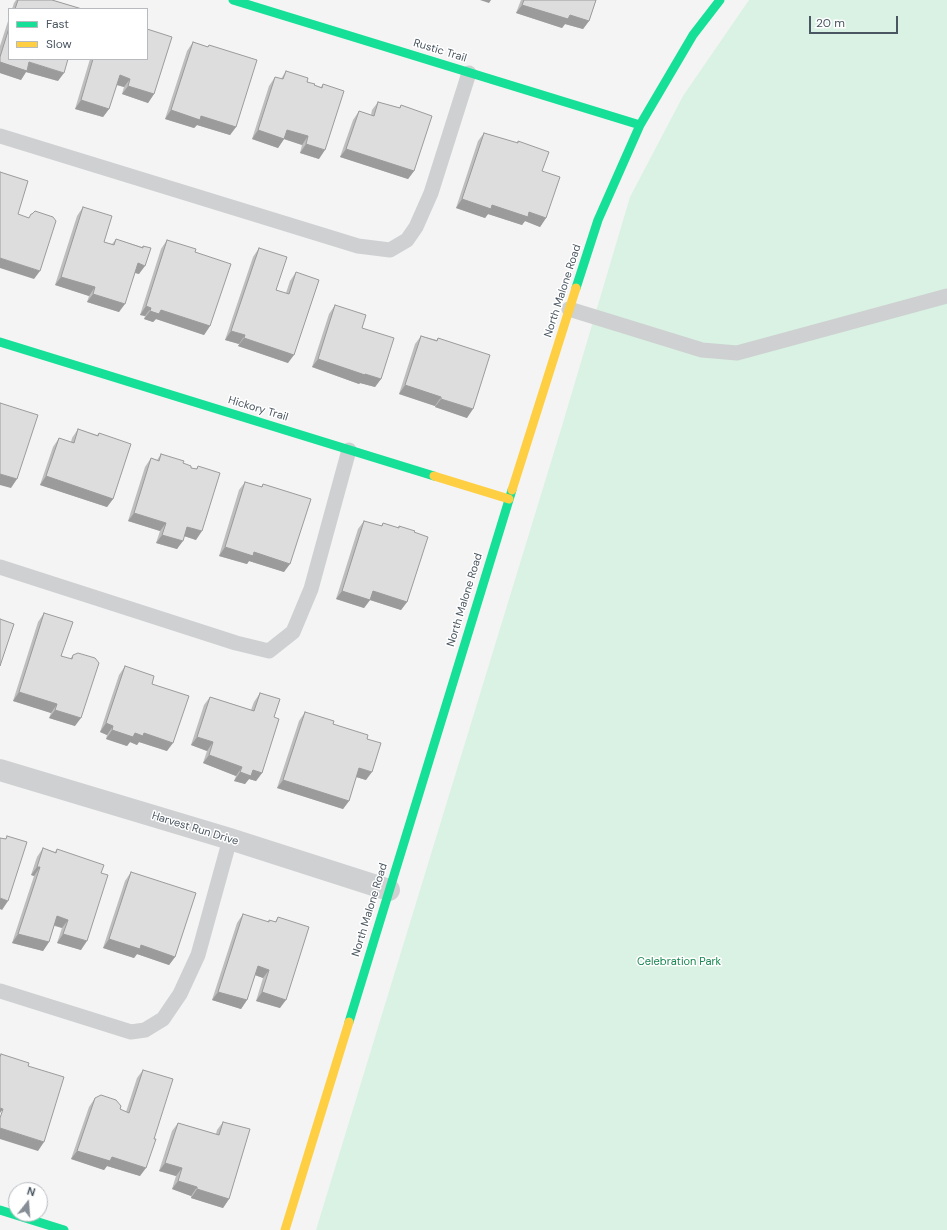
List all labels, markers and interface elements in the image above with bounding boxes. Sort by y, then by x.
legend [8,8,148,60]
scale bar [811,8,900,34]
text: 20 m [816,15,845,31]
text: Fast [46,16,69,32]
text: Slow [46,36,72,52]
street label: Rustic Trail [412,37,468,65]
street label: North Malone Road [542,243,584,339]
street label: Hickory Trail [226,394,290,424]
street label: North Malone Road [444,552,486,648]
street label: Harvest Run Drive [150,810,240,848]
street label: North Malone Road [349,862,391,958]
park label: Celebration Park [637,955,721,969]
north arrow [8,1182,48,1222]
text: N [25,1184,37,1199]

